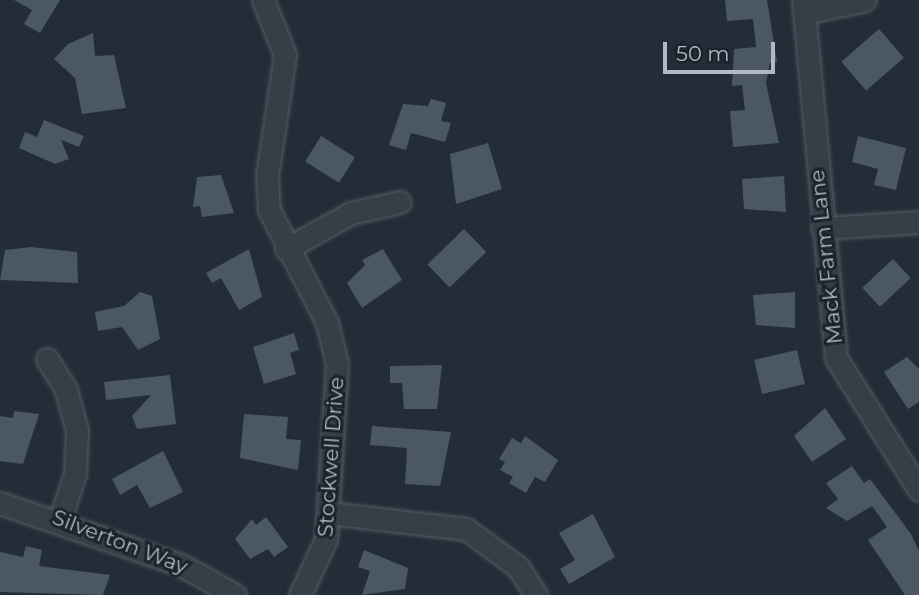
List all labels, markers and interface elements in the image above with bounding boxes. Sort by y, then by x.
scale bar [667,28,779,72]
text: 50 m [676,41,730,66]
street label: Mack Farm Lane [804,169,848,345]
street label: Stockwell Drive [313,376,349,538]
street label: Silverton Way [49,505,191,579]

